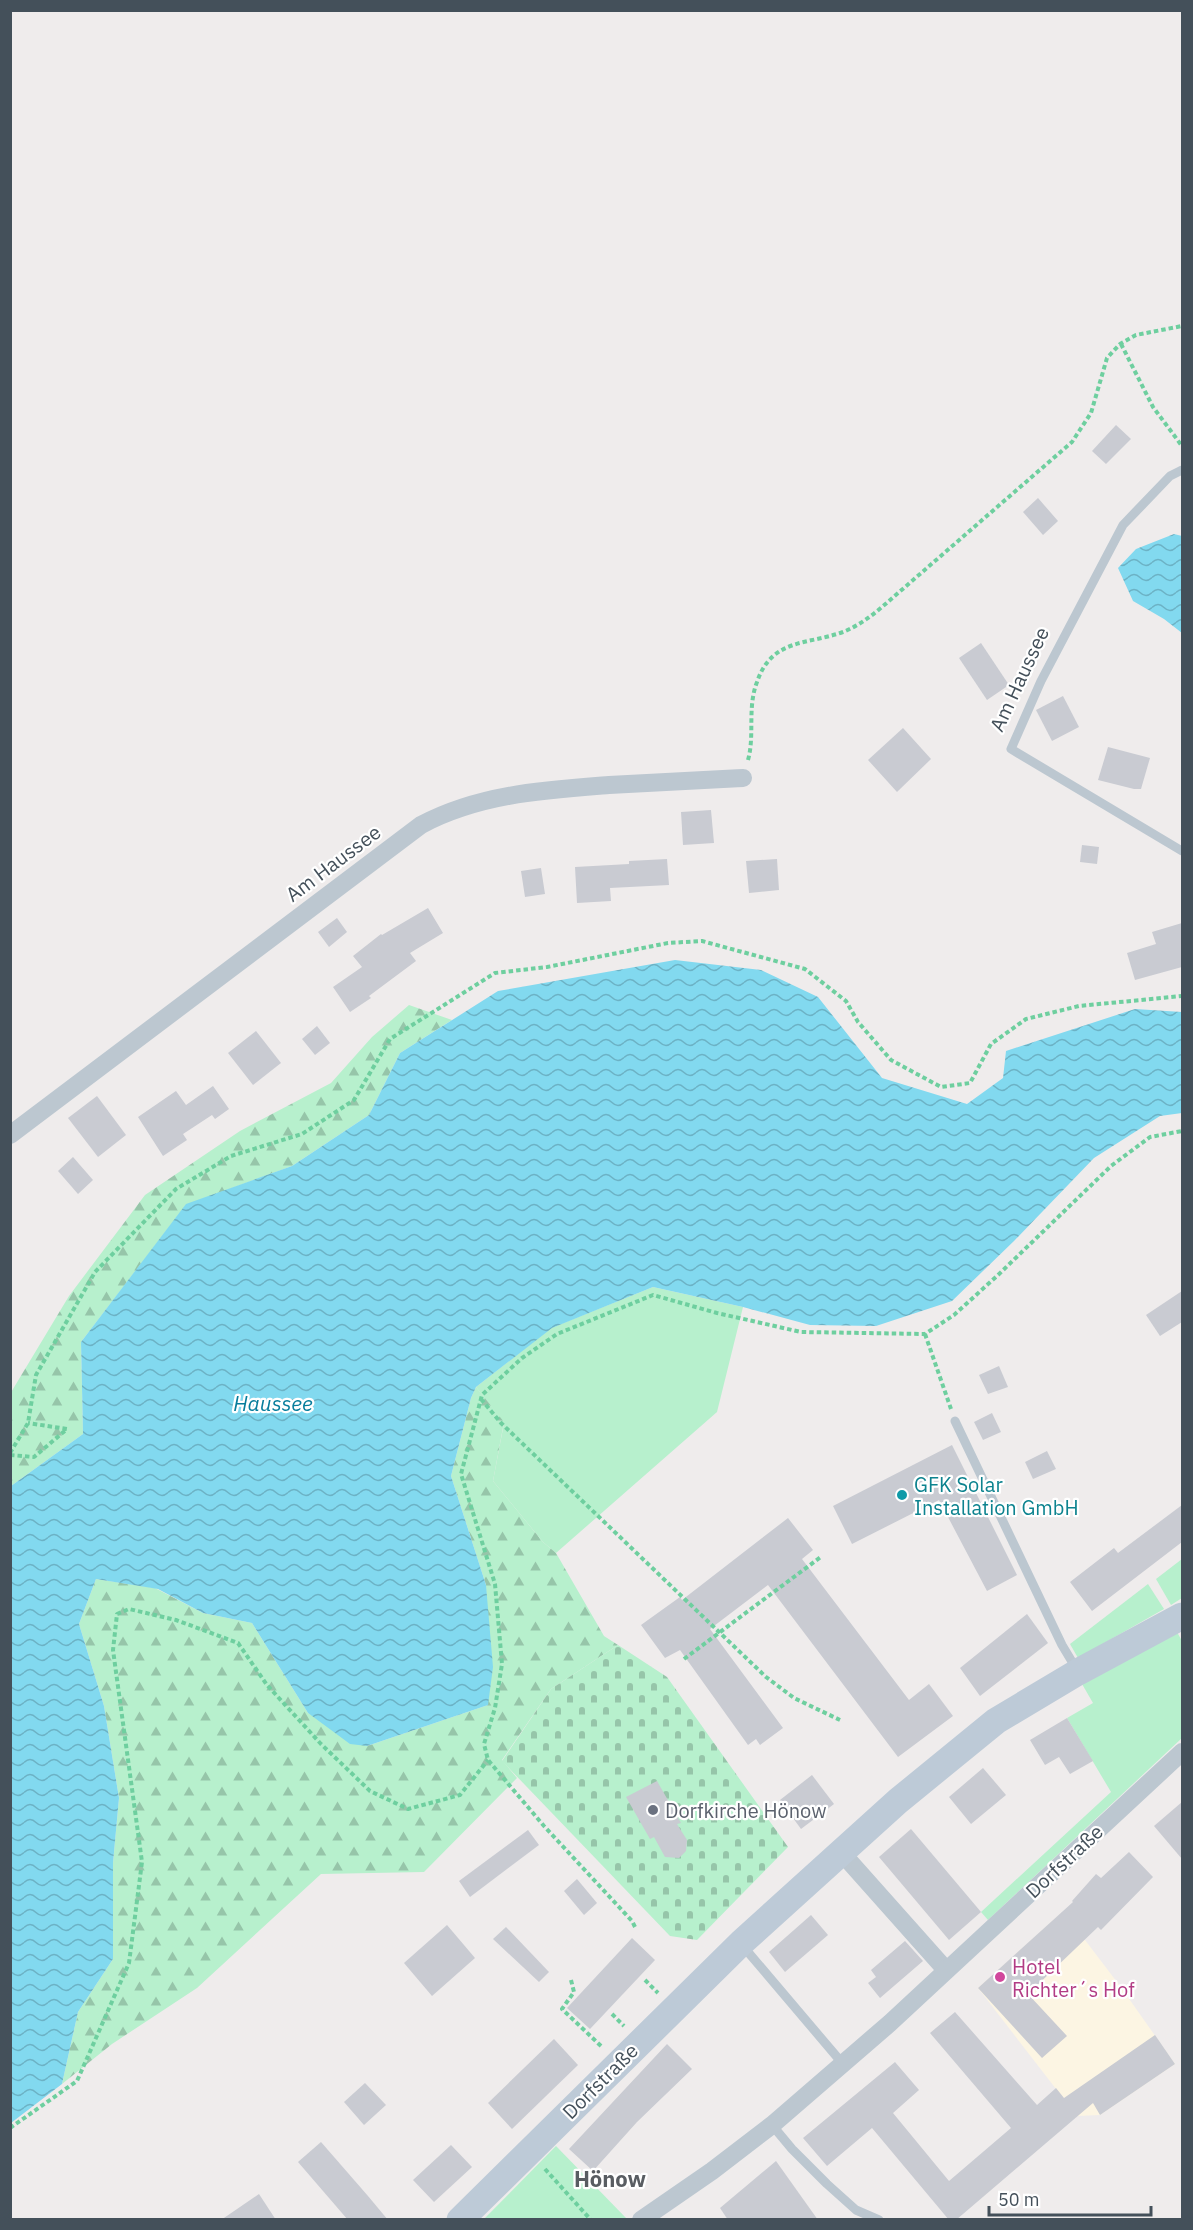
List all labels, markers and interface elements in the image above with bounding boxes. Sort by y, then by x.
street label: Am Haussee [983,622,1055,736]
street label: Am Haussee [280,818,386,908]
water label: Haussee [233,1389,313,1417]
place label: GFK Solar Installation GmbH [914,1471,1079,1521]
marker: GFK Solar Installation GmbH [895,1488,909,1502]
place label: Dorfkirche Hönow [665,1797,827,1824]
marker: Dorfkirche Hönow [646,1803,660,1817]
street label: Dorfstraße [1019,1818,1109,1904]
place label: Hotel Richter´s Hof [1012,1953,1135,2003]
marker: Hotel Richter´s Hof [993,1970,1007,1984]
street label: Dorfstraße [556,2037,644,2125]
district label: Hönow [574,2164,647,2193]
scale bar [989,2179,1151,2217]
text: 50 m [998,2188,1040,2211]

